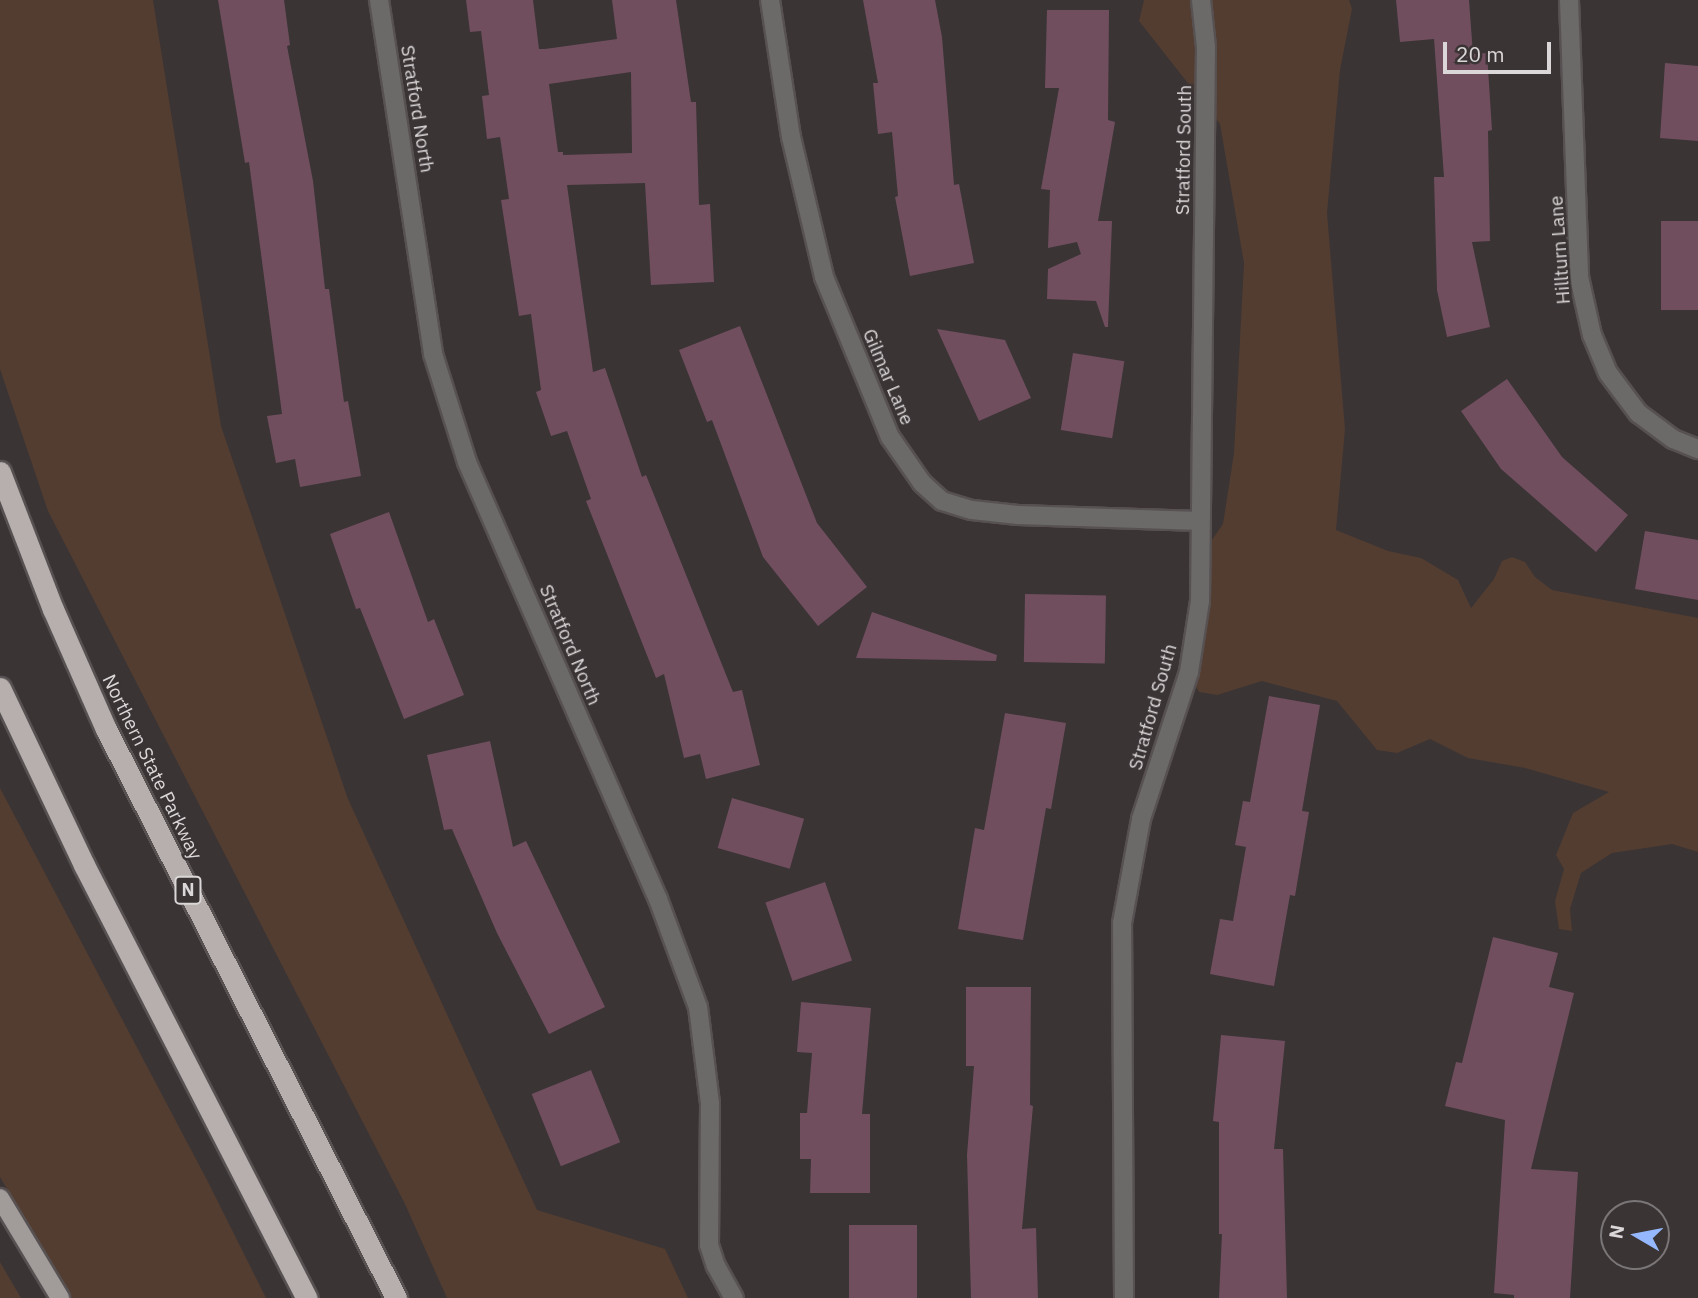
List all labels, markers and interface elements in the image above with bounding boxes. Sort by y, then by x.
scale bar [1446,28,1554,72]
text: 20 m [1456,40,1505,68]
street label: Stratford North [396,44,438,174]
street label: Stratford South [1171,85,1197,215]
street label: Hillturn Lane [1545,195,1575,305]
street label: Gilmar Lane [858,326,918,428]
street label: Stratford North [534,581,606,709]
street label: Stratford South [1124,641,1182,773]
street label: Northern State Parkway [97,671,207,863]
road number: N [174,876,202,904]
north arrow [1600,1200,1670,1270]
text: N [1603,1223,1629,1241]

